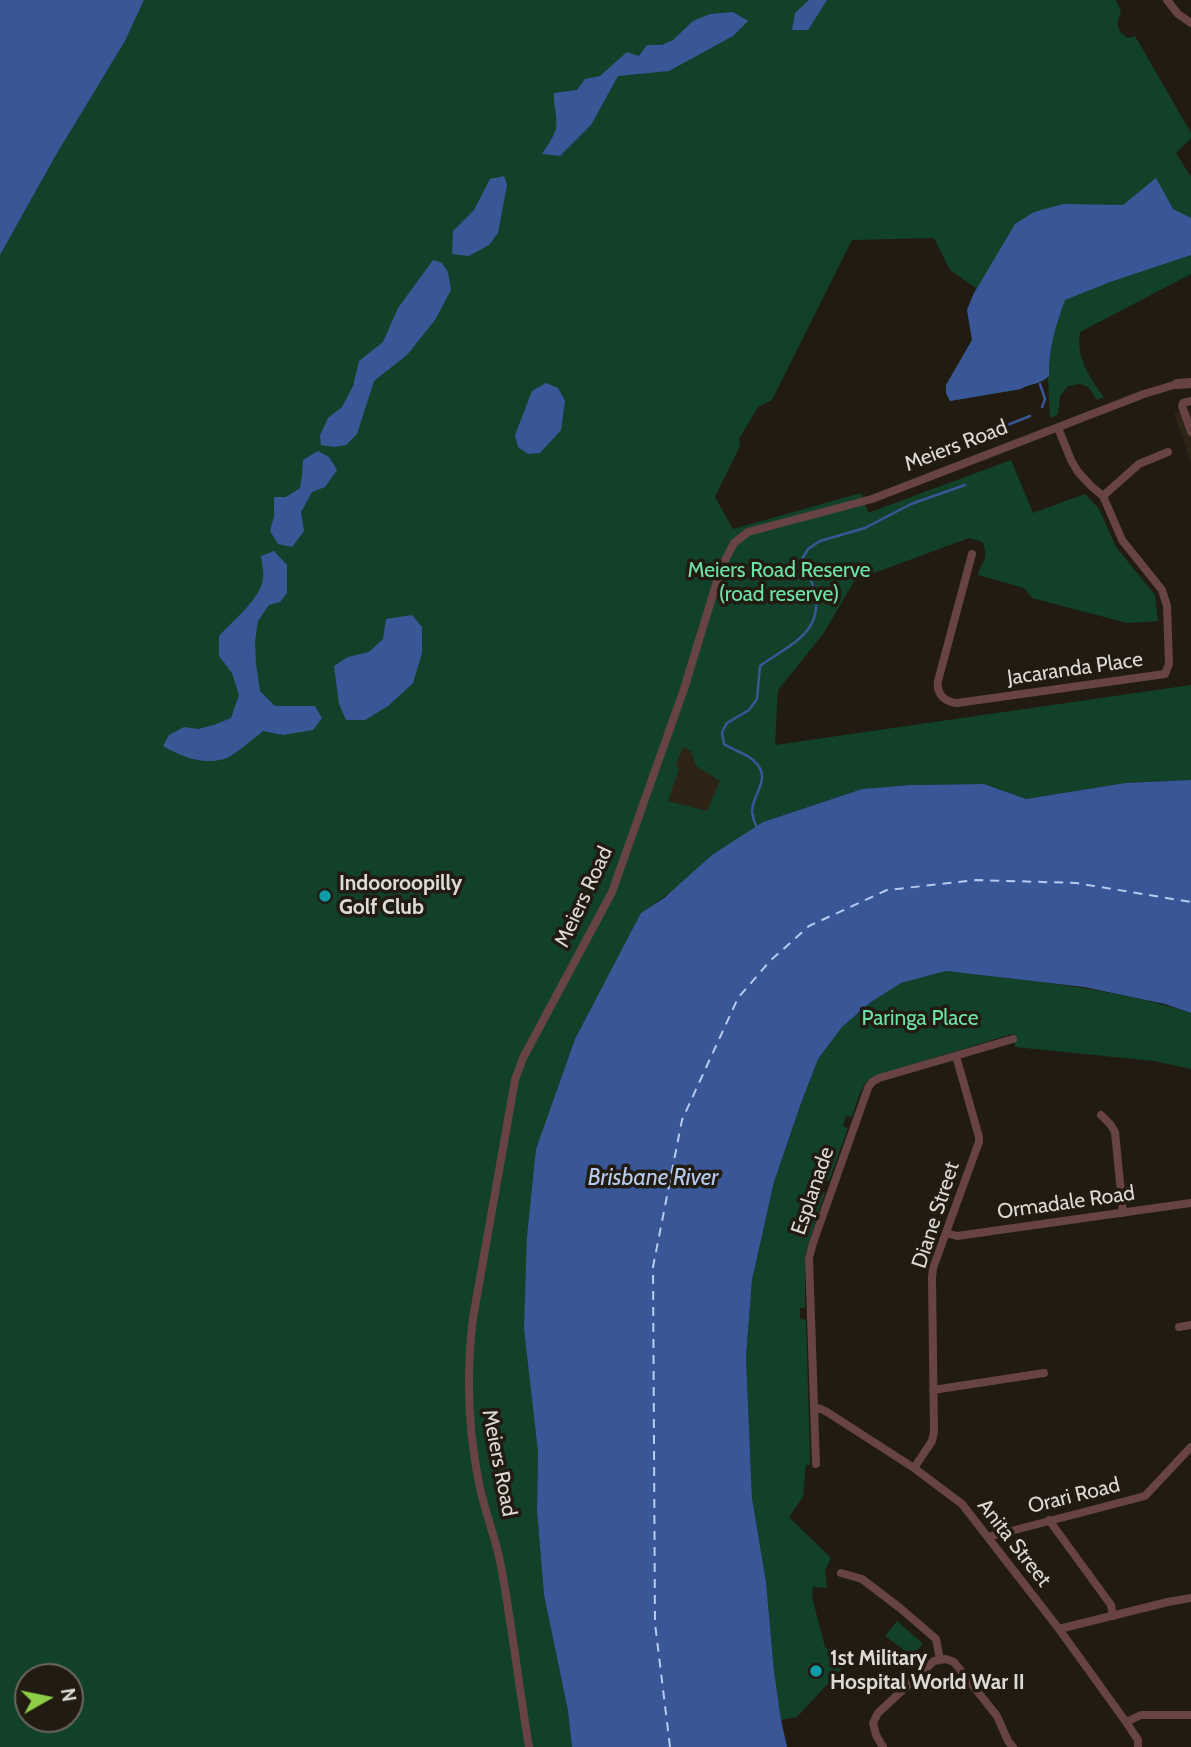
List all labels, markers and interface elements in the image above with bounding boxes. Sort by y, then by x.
street label: Meiers Road [901,415,1011,477]
park label: Meiers Road Reserve (road reserve) [687,558,871,608]
street label: Jacaranda Place [1006,647,1144,691]
street label: Meiers Road [550,843,618,951]
place label: Indooroopilly Golf Club [339,871,462,921]
marker: Indooroopilly Golf Club [317,888,333,904]
park label: Paringa Place [862,1006,978,1032]
street label: Esplanade [786,1144,840,1238]
street label: Diane Street [907,1158,965,1272]
water label: Brisbane River [588,1164,718,1192]
street label: Ormadale Road [996,1181,1136,1225]
street label: Meiers Road [476,1407,522,1519]
street label: Orari Road [1025,1472,1123,1520]
street label: Anita Street [972,1494,1056,1592]
place label: 1st Military Hospital World War II [830,1646,1025,1696]
north arrow [14,1663,84,1733]
marker: 1st Military Hospital World War II [808,1663,824,1679]
text: N [56,1687,81,1703]

